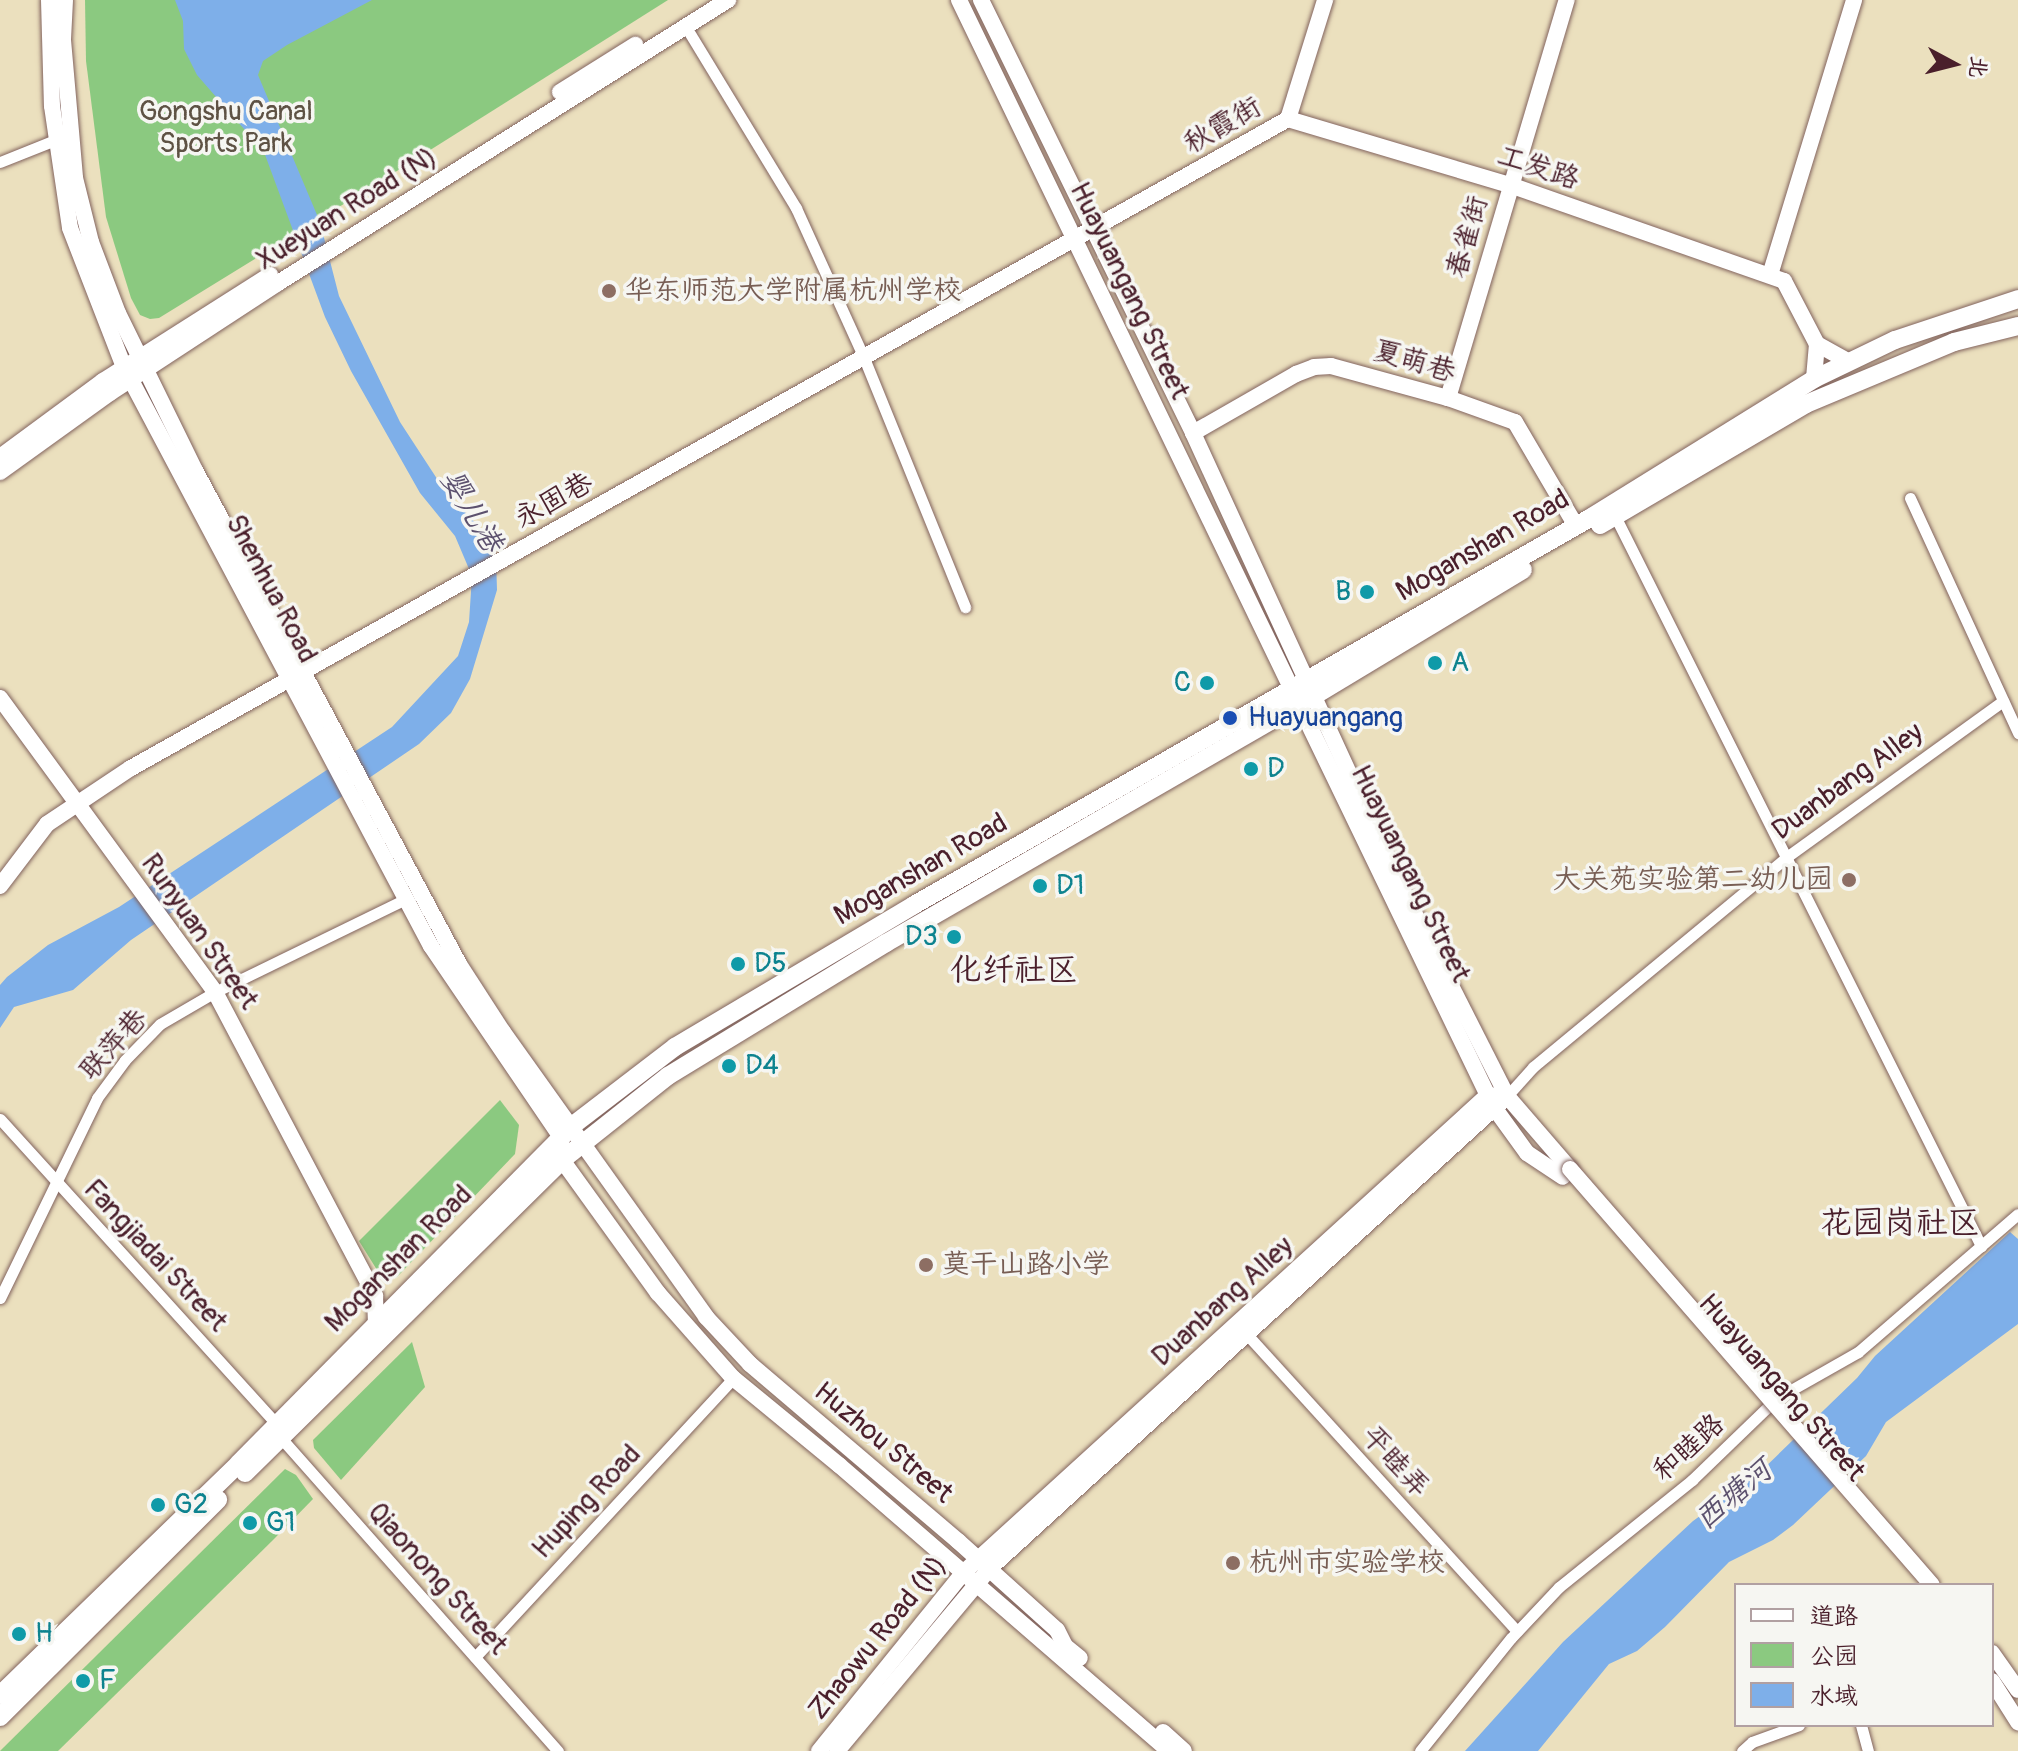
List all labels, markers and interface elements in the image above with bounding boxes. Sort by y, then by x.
north arrow [1914,24,1994,104]
text: 北 [1963,54,1993,80]
street label: 秋霞街 [1178,90,1268,162]
park label: Gongshu Canal Sports Park [139,95,313,161]
street label: 工发路 [1493,139,1583,197]
street label: Xueyuan Road (N) [251,140,443,278]
street label: Huayuangang Street [1062,177,1196,405]
street label: 春雀街 [1440,192,1496,282]
place label: 华东师范大学附属杭州学校 [625,274,961,308]
marker: 华东师范大学附属杭州学校 [600,282,618,300]
street label: 夏萌巷 [1369,334,1459,390]
water label: 婴儿港 [432,463,510,559]
street label: 永固巷 [509,466,599,536]
street label: Moganshan Road [1390,483,1576,609]
street label: Shenhua Road [218,509,324,669]
place label: B [1335,575,1351,609]
marker: B [1358,583,1376,601]
place label: A [1451,646,1469,680]
marker: A [1426,654,1444,672]
place label: C [1174,666,1191,700]
marker: C [1198,674,1216,692]
place label: Huayuangang [1248,701,1403,735]
marker: Huayuangang [1219,707,1241,729]
street label: Duanbang Alley [1766,716,1930,848]
place label: D [1267,752,1285,786]
marker: D [1242,760,1260,778]
street label: Huayuangang Street [1343,760,1477,988]
street label: Moganshan Road [828,807,1014,933]
street label: Runyuan Street [133,848,265,1016]
place label: 大关苑实验第二幼儿园 [1553,863,1833,897]
place label: D1 [1056,869,1085,903]
marker: 大关苑实验第二幼儿园 [1840,871,1858,889]
marker: D1 [1031,877,1049,895]
place label: D3 [905,920,938,954]
marker: D3 [945,928,963,946]
place label: D5 [754,947,787,981]
district label: 化纤社区 [950,951,1078,989]
marker: D5 [729,955,747,973]
street label: 联萍巷 [73,1003,155,1087]
place label: D4 [745,1049,779,1083]
marker: D4 [720,1057,738,1075]
street label: Fangjiadai Street [76,1173,234,1339]
street label: Moganshan Road [318,1178,480,1340]
district label: 花园岗社区 [1820,1204,1980,1242]
street label: Duanbang Alley [1145,1230,1301,1374]
place label: 莫干山路小学 [942,1248,1110,1282]
marker: 莫干山路小学 [917,1256,935,1274]
street label: Huayuangang Street [1691,1288,1871,1488]
street label: Huzhou Street [807,1375,959,1511]
street label: 和睦路 [1647,1407,1731,1489]
street label: 平睦弄 [1354,1420,1436,1504]
street label: Huping Road [526,1438,648,1566]
water label: 西塘河 [1688,1452,1780,1538]
place label: G2 [174,1488,208,1522]
marker: G2 [149,1496,167,1514]
street label: Qiaonong Street [360,1496,514,1662]
place label: G1 [266,1506,296,1540]
marker: G1 [241,1514,259,1532]
place label: 杭州市实验学校 [1249,1546,1445,1580]
street label: Zhaowu Road (N) [802,1549,954,1727]
marker: 杭州市实验学校 [1224,1554,1242,1572]
legend [1734,1583,1994,1727]
text: 道路 [1810,1602,1858,1631]
place label: H [35,1617,53,1651]
marker: H [10,1625,28,1643]
text: 公园 [1810,1642,1858,1671]
place label: F [99,1664,116,1698]
marker: F [74,1672,92,1690]
text: 水域 [1810,1682,1858,1711]

